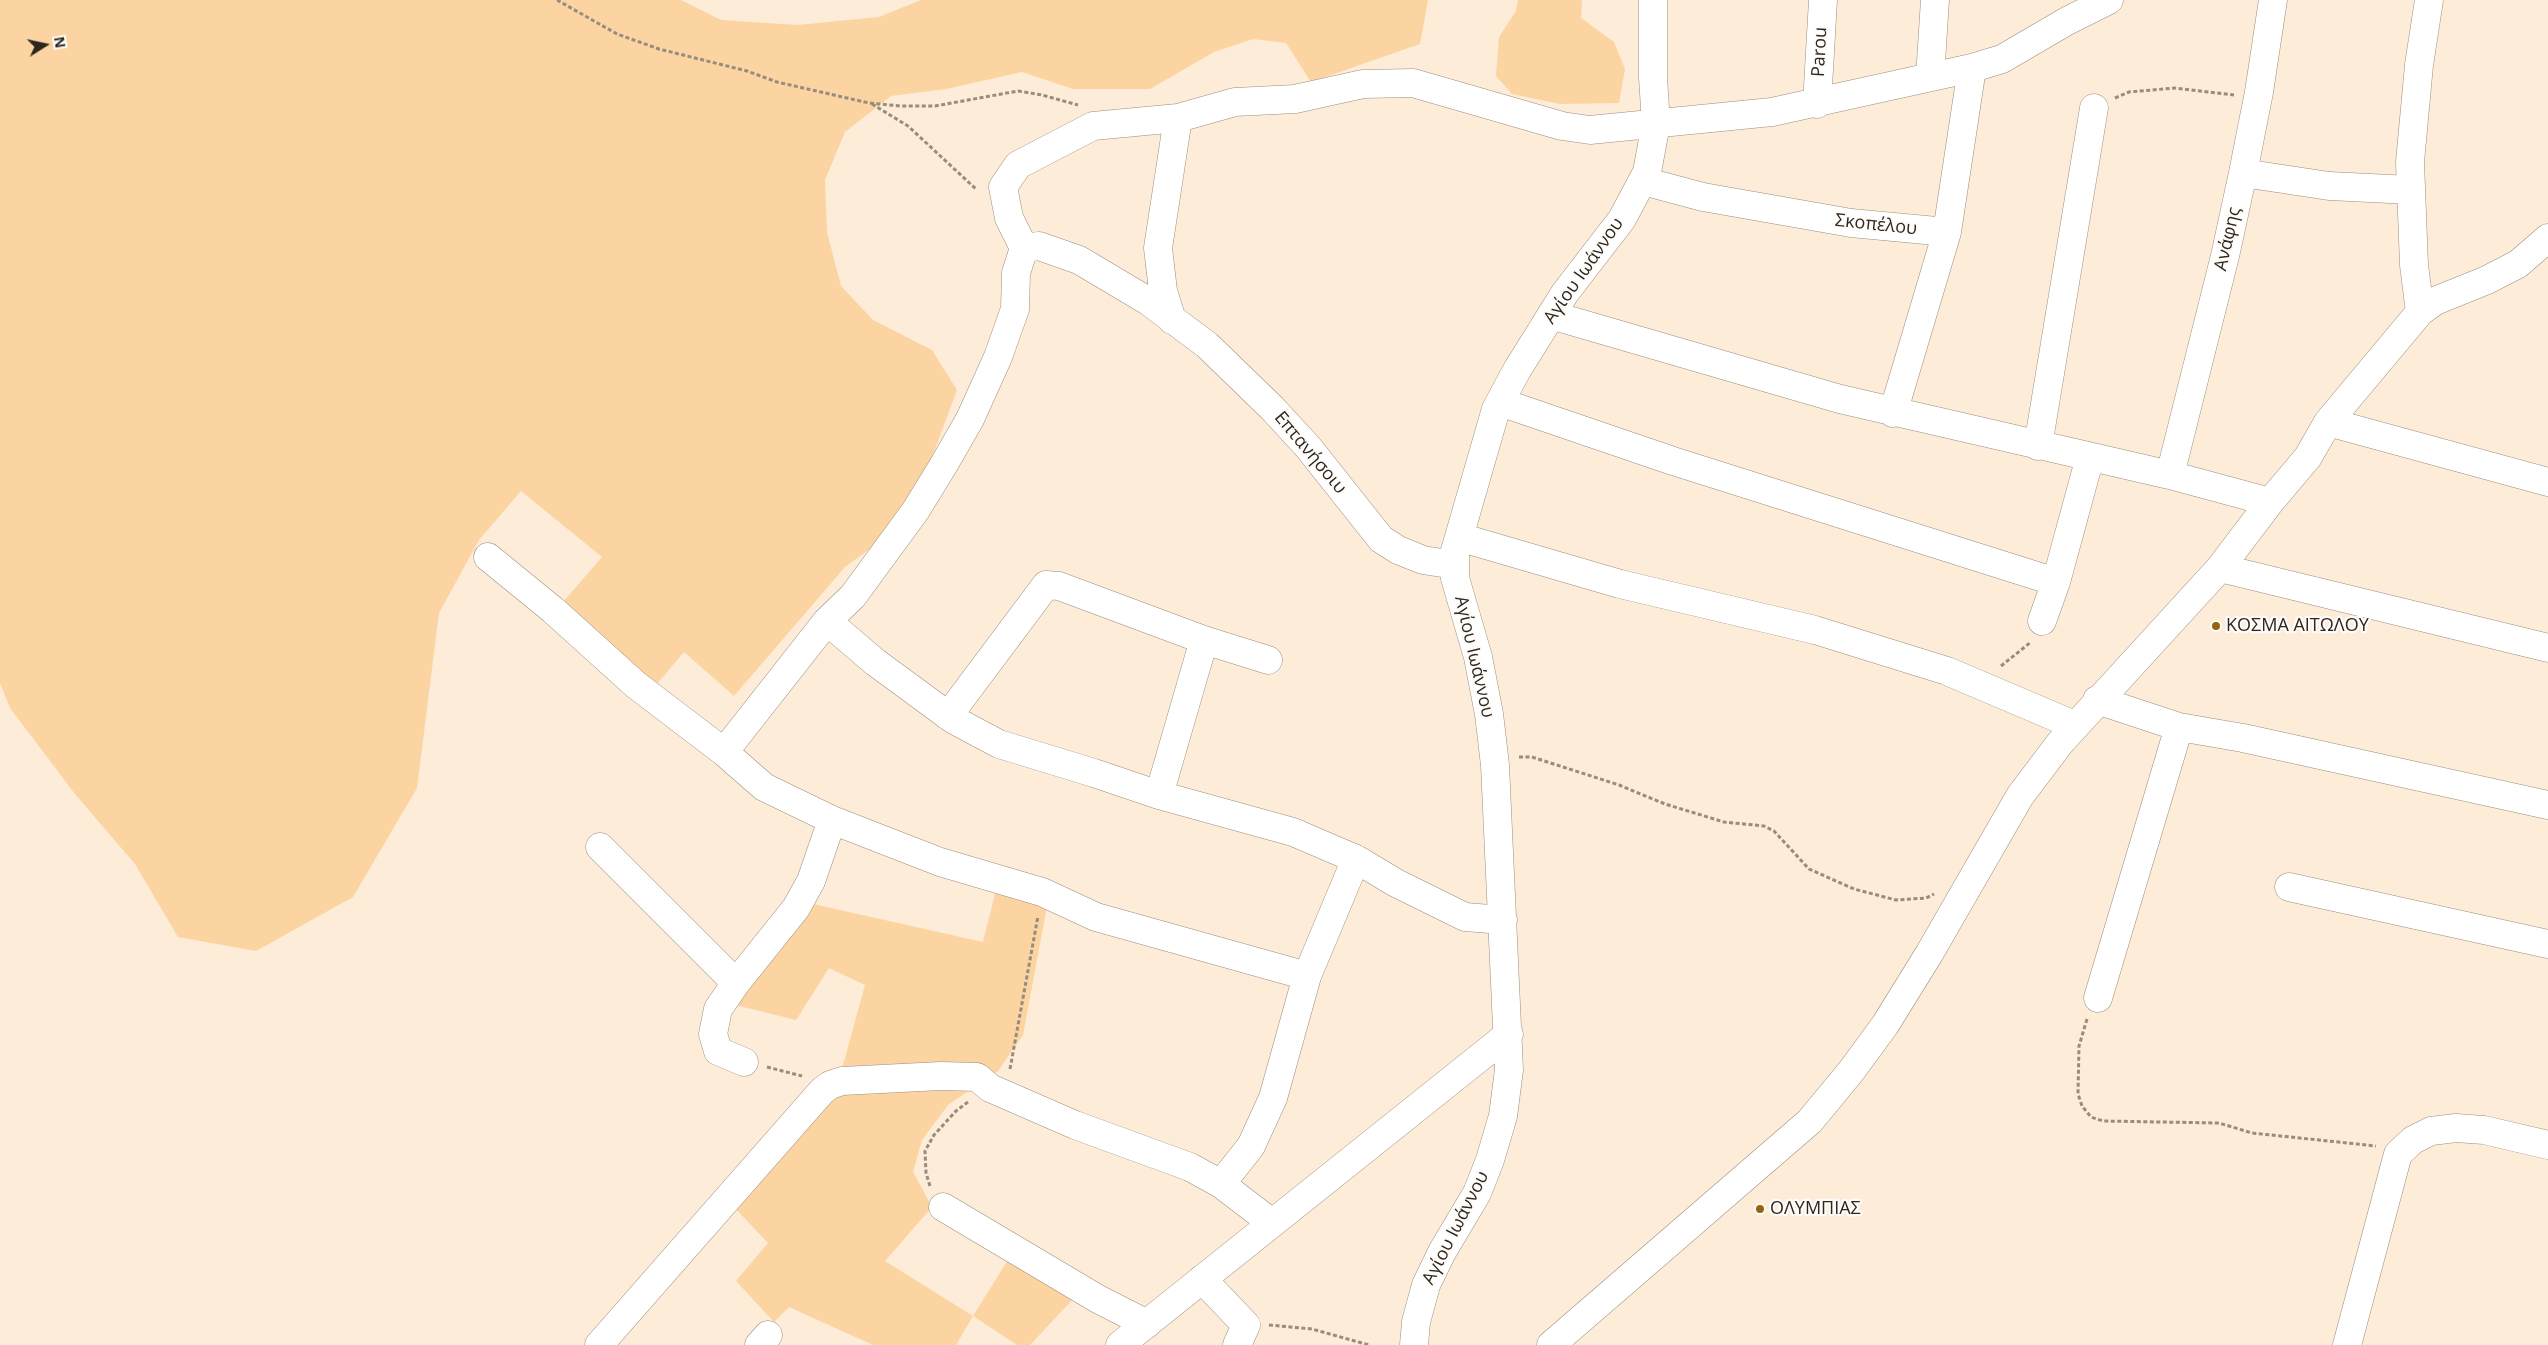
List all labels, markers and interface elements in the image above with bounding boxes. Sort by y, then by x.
north arrow [20,20,70,70]
street label: Parou [1808,26,1832,78]
text: N [50,35,71,50]
street label: Ανάφης [2210,205,2246,273]
street label: Σκοπέλου [1834,210,1918,240]
street label: Αγίου Ιωάννου [1539,214,1629,328]
street label: Επτανήσοιυ [1269,407,1351,499]
street label: Αγίου Ιωάννου [1449,594,1499,720]
place label: ΚΟΣΜΑ ΑΙΤΩΛΟΥ [2226,615,2369,637]
marker: ΚΟΣΜΑ ΑΙΤΩΛΟΥ [2210,620,2222,632]
street label: Αγίου Ιωάννου [1418,1168,1494,1288]
place label: ΟΛΥΜΠΙΑΣ [1770,1198,1861,1220]
marker: ΟΛΥΜΠΙΑΣ [1754,1203,1766,1215]

